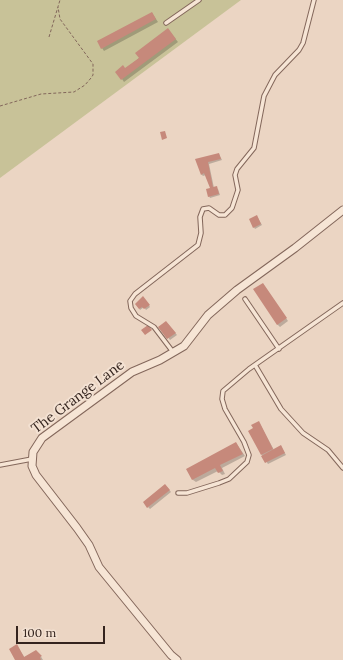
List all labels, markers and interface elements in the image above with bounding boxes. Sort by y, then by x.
street label: The Grange Lane [28,357,128,437]
scale bar [18,618,107,644]
text: 100 m [23,625,56,640]

